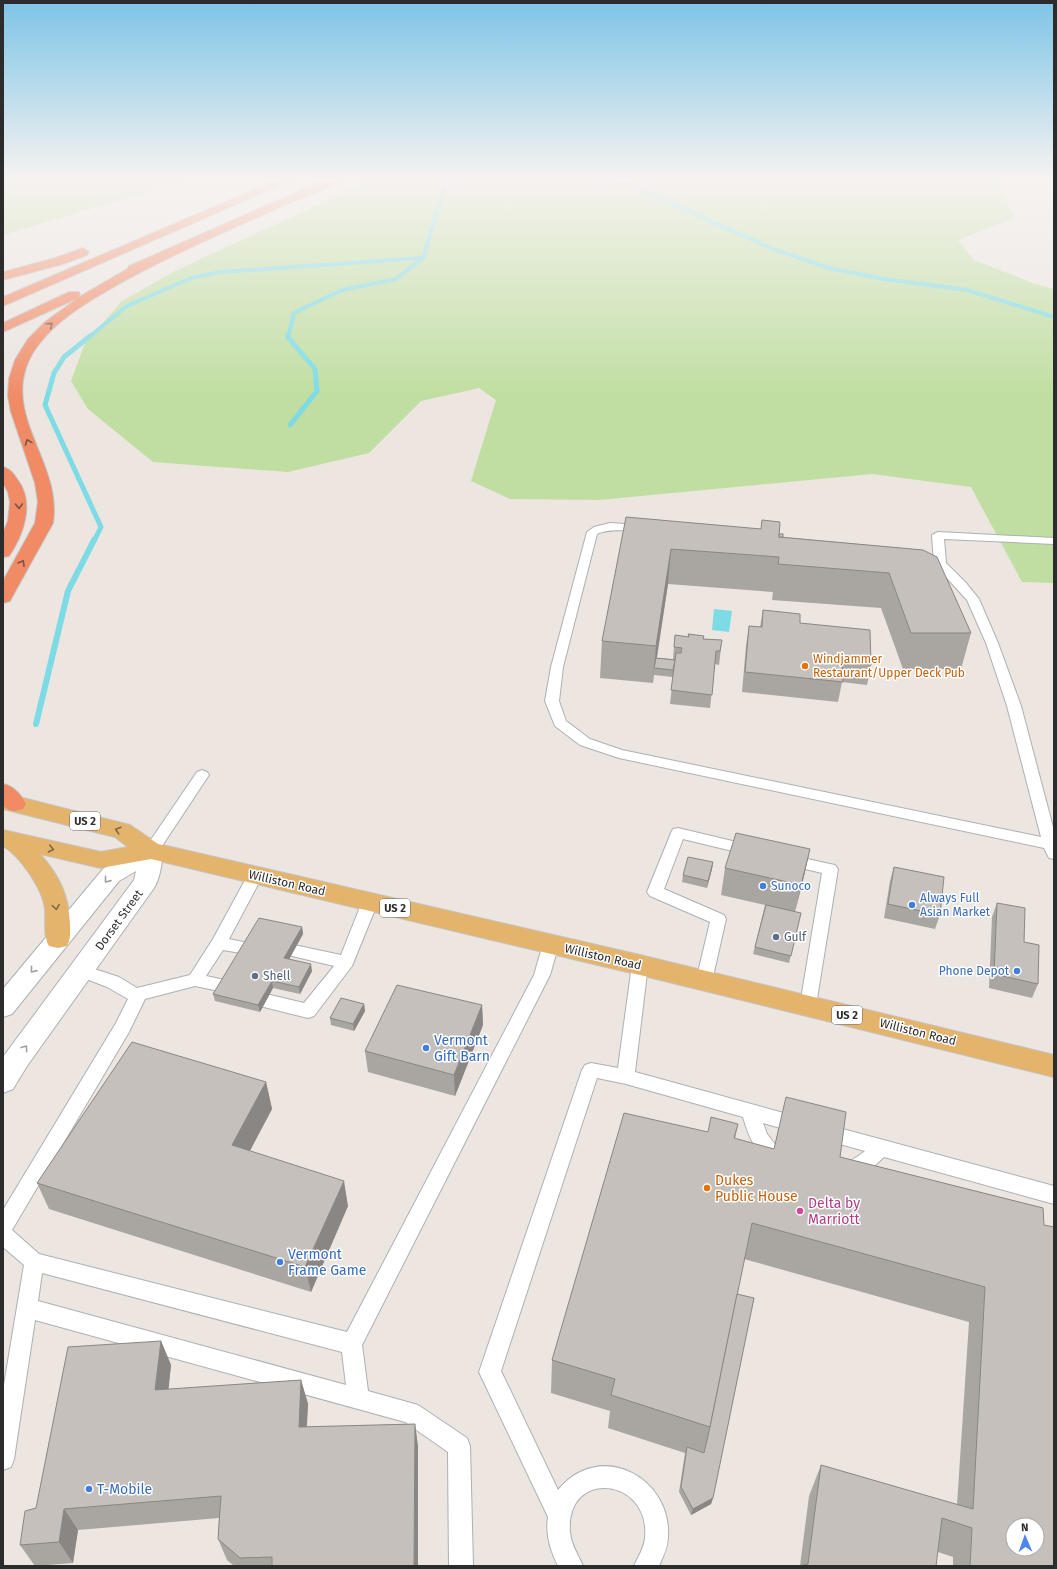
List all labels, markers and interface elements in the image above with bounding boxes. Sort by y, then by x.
one-way arrow [46,322,53,329]
one-way arrow [24,438,32,445]
one-way arrow [14,503,23,510]
one-way arrow [18,560,25,567]
place label: Windjammer Restaurant/Upper Deck Pub [813,652,965,680]
marker: Windjammer Restaurant/Upper Deck Pub [800,661,810,671]
road number: US 2 [70,812,100,830]
one-way arrow [115,826,122,835]
one-way arrow [48,845,54,853]
street label: Williston Road [247,867,327,899]
one-way arrow [105,876,112,883]
place label: Sunoco [771,879,811,893]
marker: Sunoco [758,881,768,891]
street label: Dorset Street [92,886,146,953]
place label: Always Full Asian Market [920,891,991,919]
road number: US 2 [380,899,410,917]
marker: Always Full Asian Market [907,900,917,910]
one-way arrow [51,904,60,910]
place label: Gulf [784,930,807,944]
marker: Gulf [771,932,781,942]
street label: Williston Road [563,941,643,973]
place label: Phone Depot [939,964,1010,978]
one-way arrow [31,965,38,972]
marker: Phone Depot [1012,966,1022,976]
place label: Shell [263,969,291,983]
marker: Shell [250,971,260,981]
road number: US 2 [832,1006,862,1024]
street label: Williston Road [878,1016,958,1048]
place label: Vermont Gift Barn [434,1032,490,1065]
marker: Vermont Gift Barn [421,1043,431,1053]
one-way arrow [20,1046,27,1053]
place label: Dukes Public House [715,1172,798,1205]
marker: Dukes Public House [702,1183,712,1193]
place label: Delta by Marriott [808,1195,860,1228]
marker: Delta by Marriott [795,1206,805,1216]
place label: Vermont Frame Game [288,1246,366,1279]
marker: Vermont Frame Game [275,1257,285,1267]
place label: T-Mobile [97,1481,152,1498]
marker: T-Mobile [84,1484,94,1494]
north arrow [1005,1517,1045,1557]
text: N [1021,1521,1029,1534]

